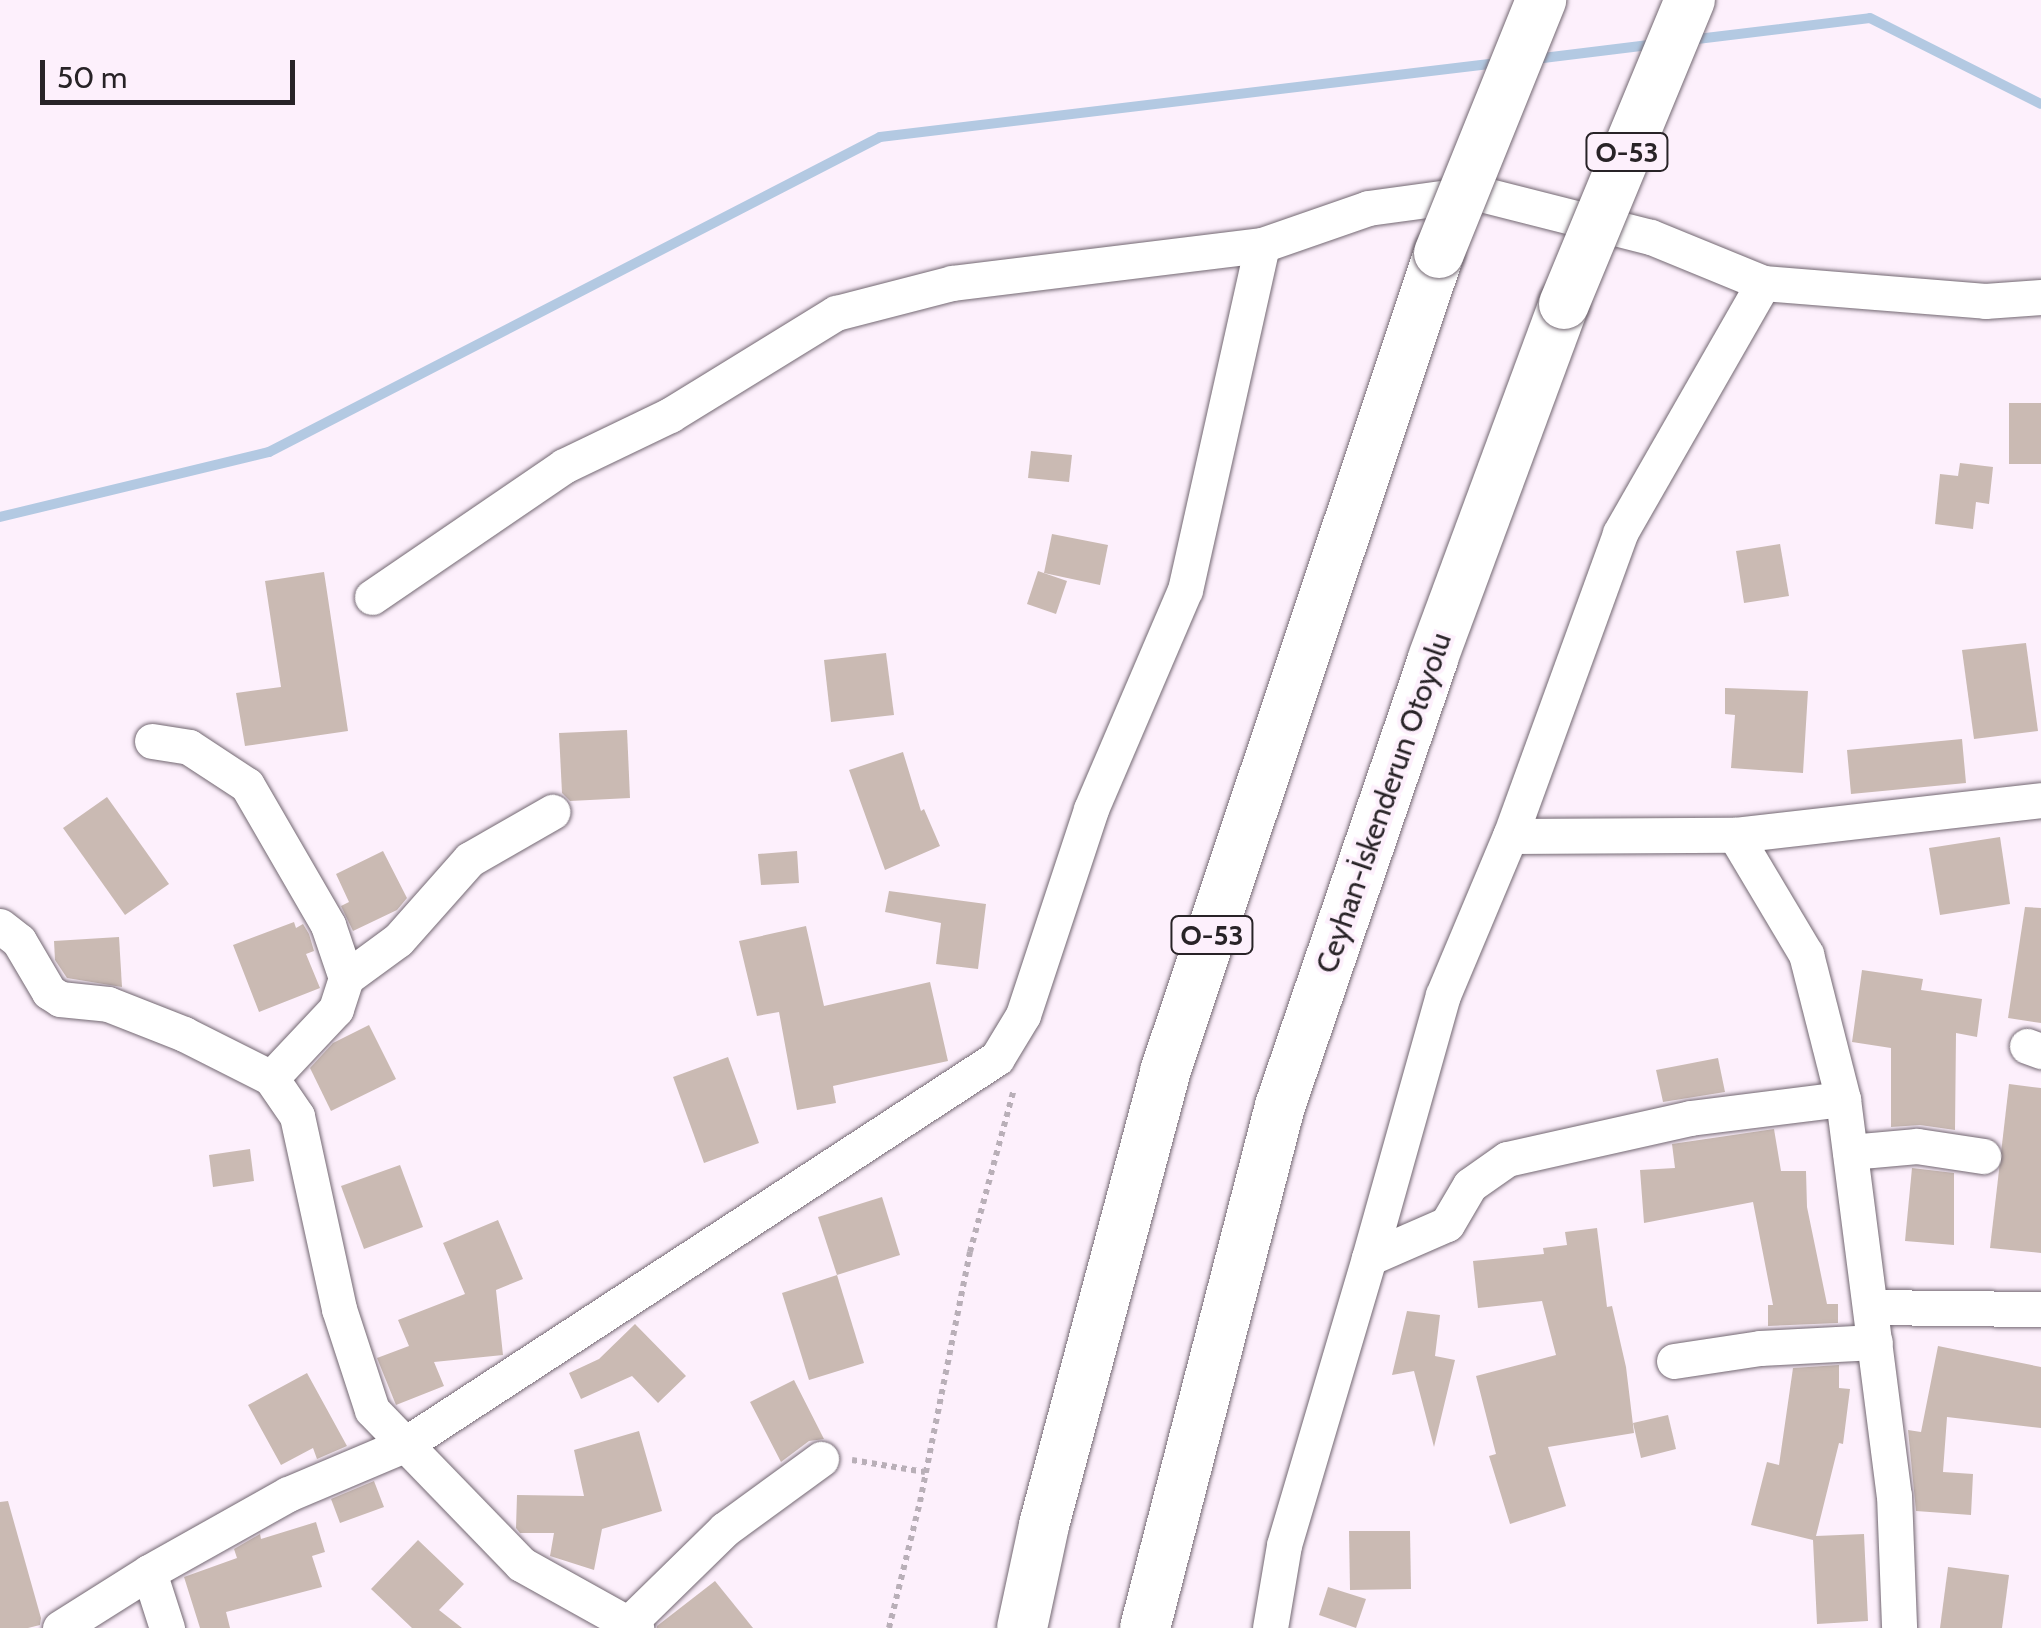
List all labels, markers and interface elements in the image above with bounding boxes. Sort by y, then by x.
scale bar [45,40,300,102]
text: 50 m [57,59,127,96]
road number: O-53 [1584,129,1670,175]
street label: Ceyhan-İskenderun Otoyolu [1309,628,1459,978]
road number: O-53 [1170,912,1254,958]

